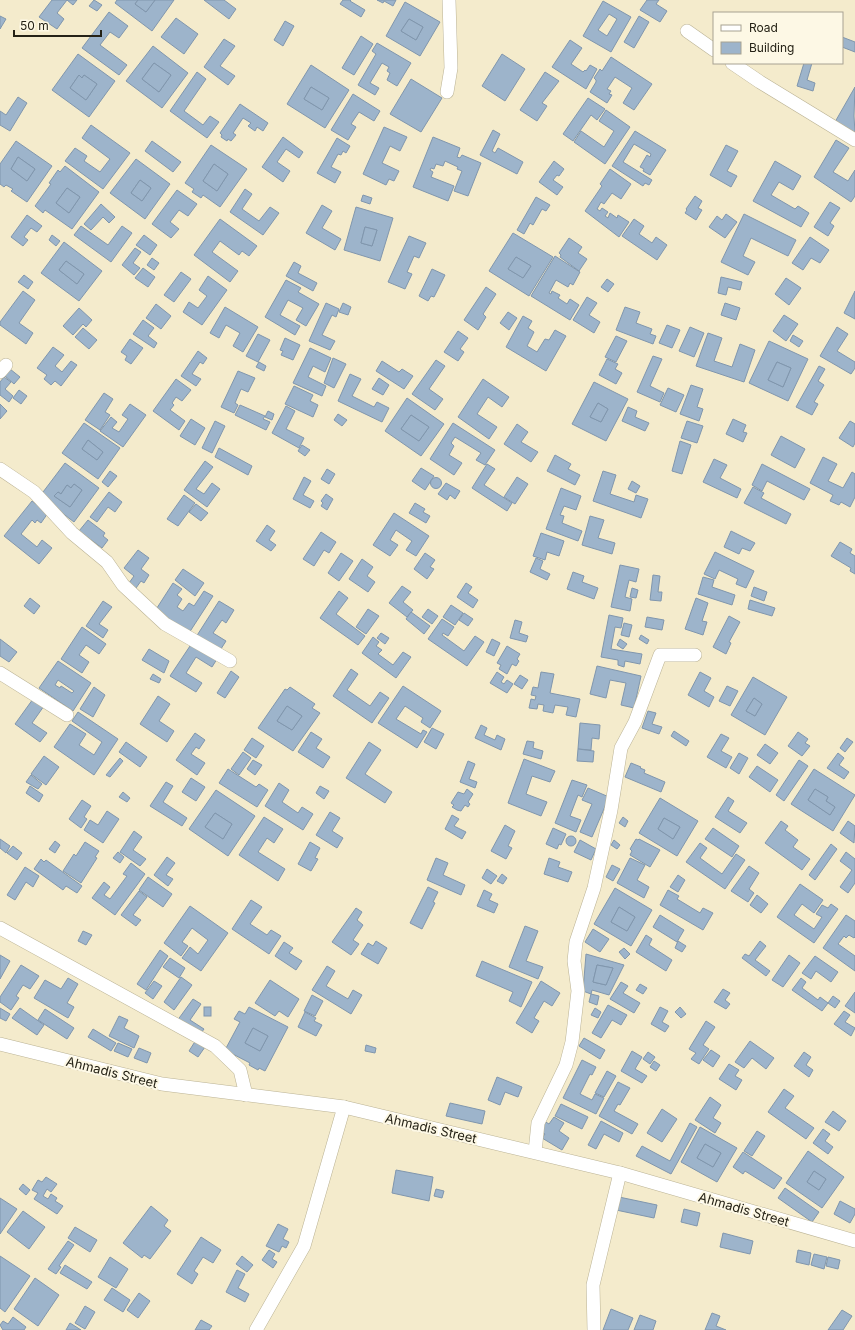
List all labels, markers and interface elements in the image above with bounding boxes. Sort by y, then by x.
scale bar [14,12,101,38]
legend [713,12,843,64]
text: 50 m [20,18,49,33]
text: Road [749,20,778,35]
text: Building [749,40,794,55]
street label: Ahmadis Street [65,1053,159,1091]
street label: Ahmadis Street [384,1110,478,1146]
street label: Ahmadis Street [697,1188,791,1230]

